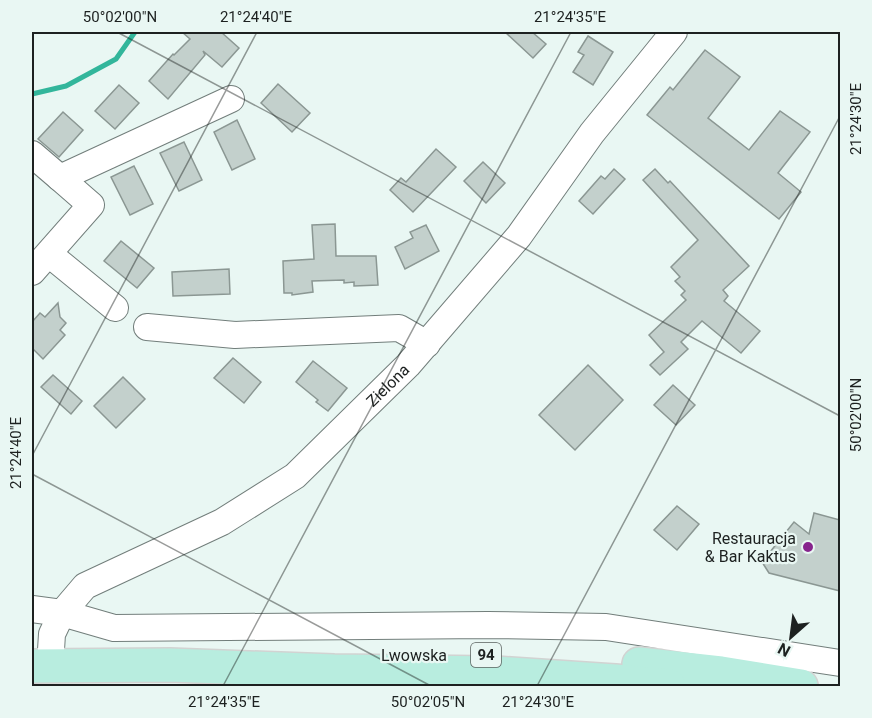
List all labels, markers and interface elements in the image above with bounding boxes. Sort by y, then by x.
text: 50°02'00"N [83,8,157,26]
text: 21°24'40"E [220,8,293,26]
text: 21°24'35"E [534,8,607,26]
text: 21°24'30"E [847,82,865,155]
street label: Zielona [362,360,413,410]
text: 50°02'00"N [847,378,865,452]
text: 21°24'40"E [7,416,25,489]
place label: Restauracja & Bar Kaktus [705,529,796,566]
marker: Restauracja & Bar Kaktus [801,540,815,554]
north arrow [761,607,821,667]
text: N [775,639,794,661]
road number: 94 [471,643,501,667]
street label: Lwowska [381,646,447,665]
text: 21°24'35"E [188,693,261,711]
text: 50°02'05"N [391,693,465,711]
text: 21°24'30"E [502,693,575,711]

